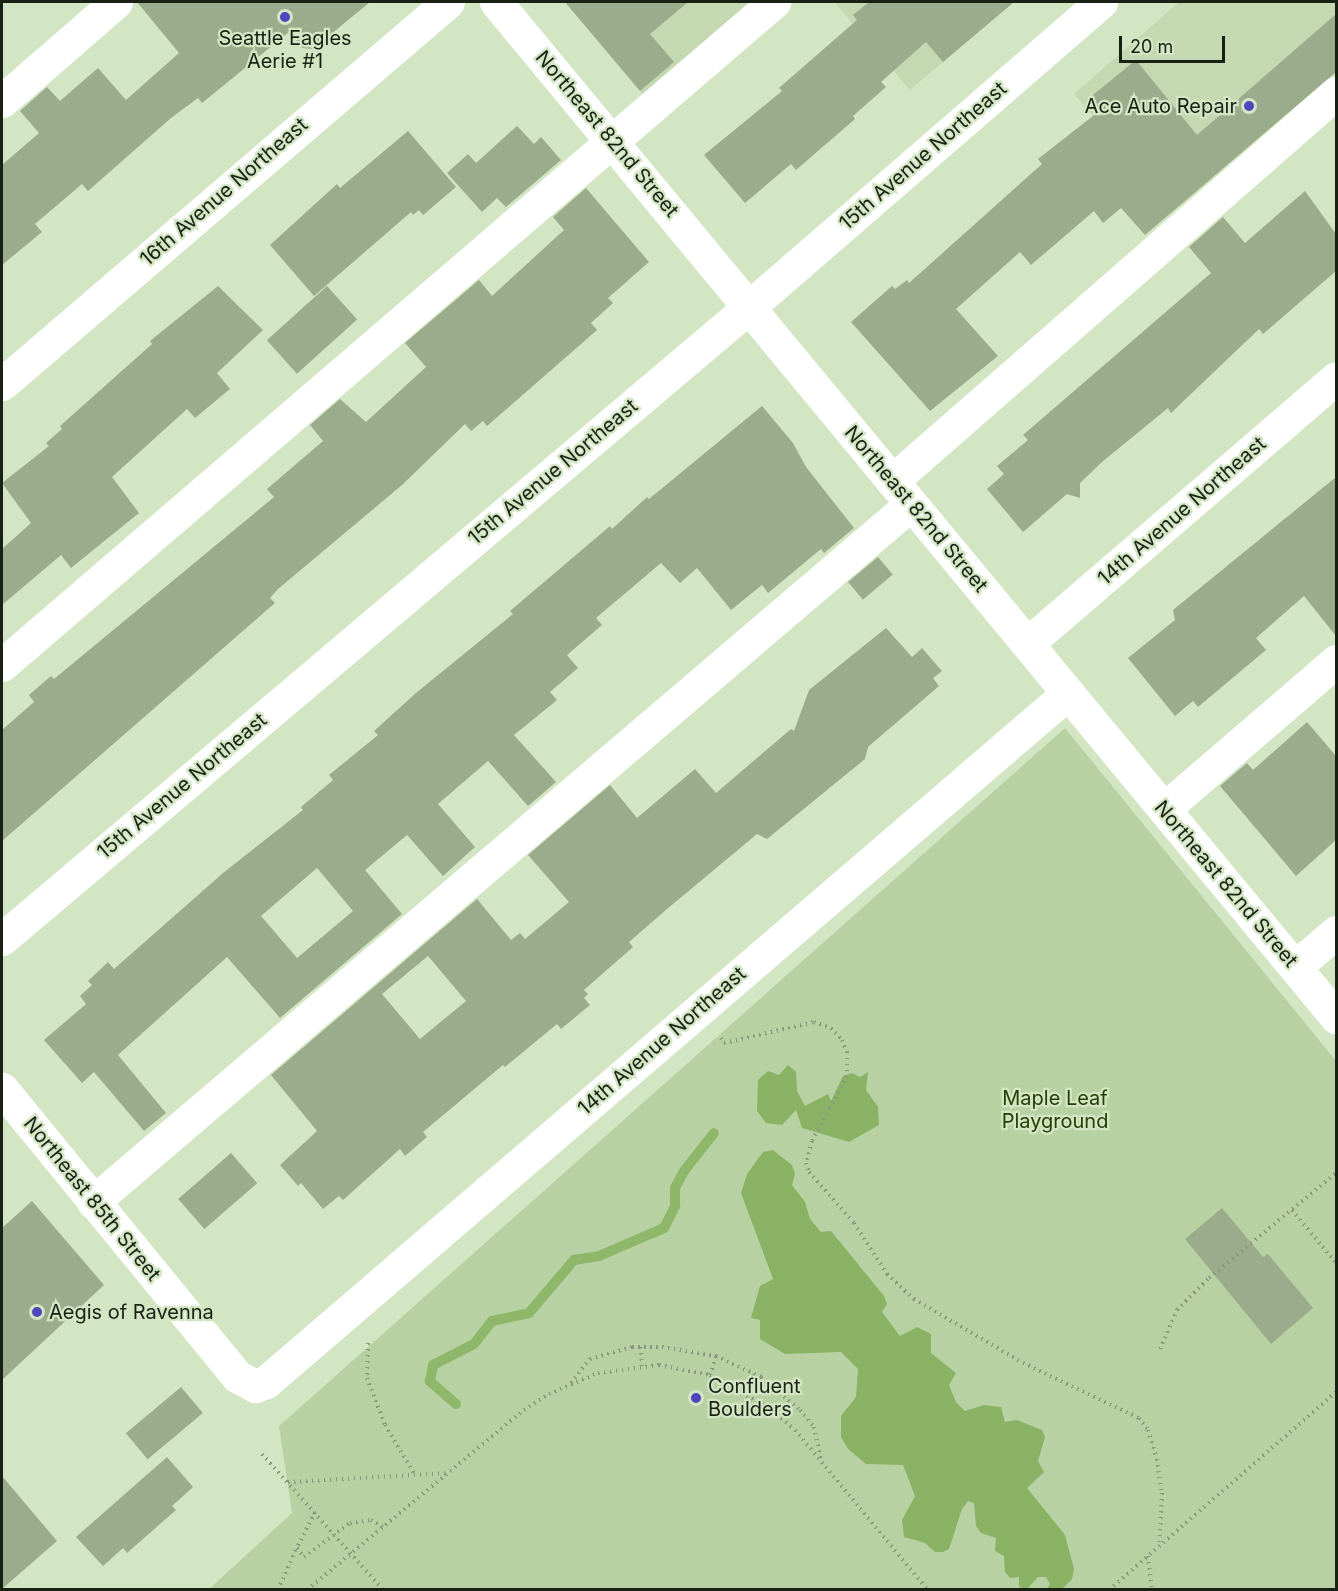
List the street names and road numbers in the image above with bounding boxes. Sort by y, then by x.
street label: Northeast 82nd Street [530,46,684,222]
street label: 15th Avenue Northeast [835,77,1011,235]
street label: 16th Avenue Northeast [135,113,313,271]
street label: 15th Avenue Northeast [463,394,643,550]
street label: Northeast 82nd Street [839,421,993,597]
street label: 14th Avenue Northeast [1093,432,1271,590]
street label: 15th Avenue Northeast [92,708,272,864]
street label: Northeast 82nd Street [1149,796,1303,972]
street label: 14th Avenue Northeast [573,962,751,1120]
street label: Northeast 85th Street [18,1112,166,1286]

